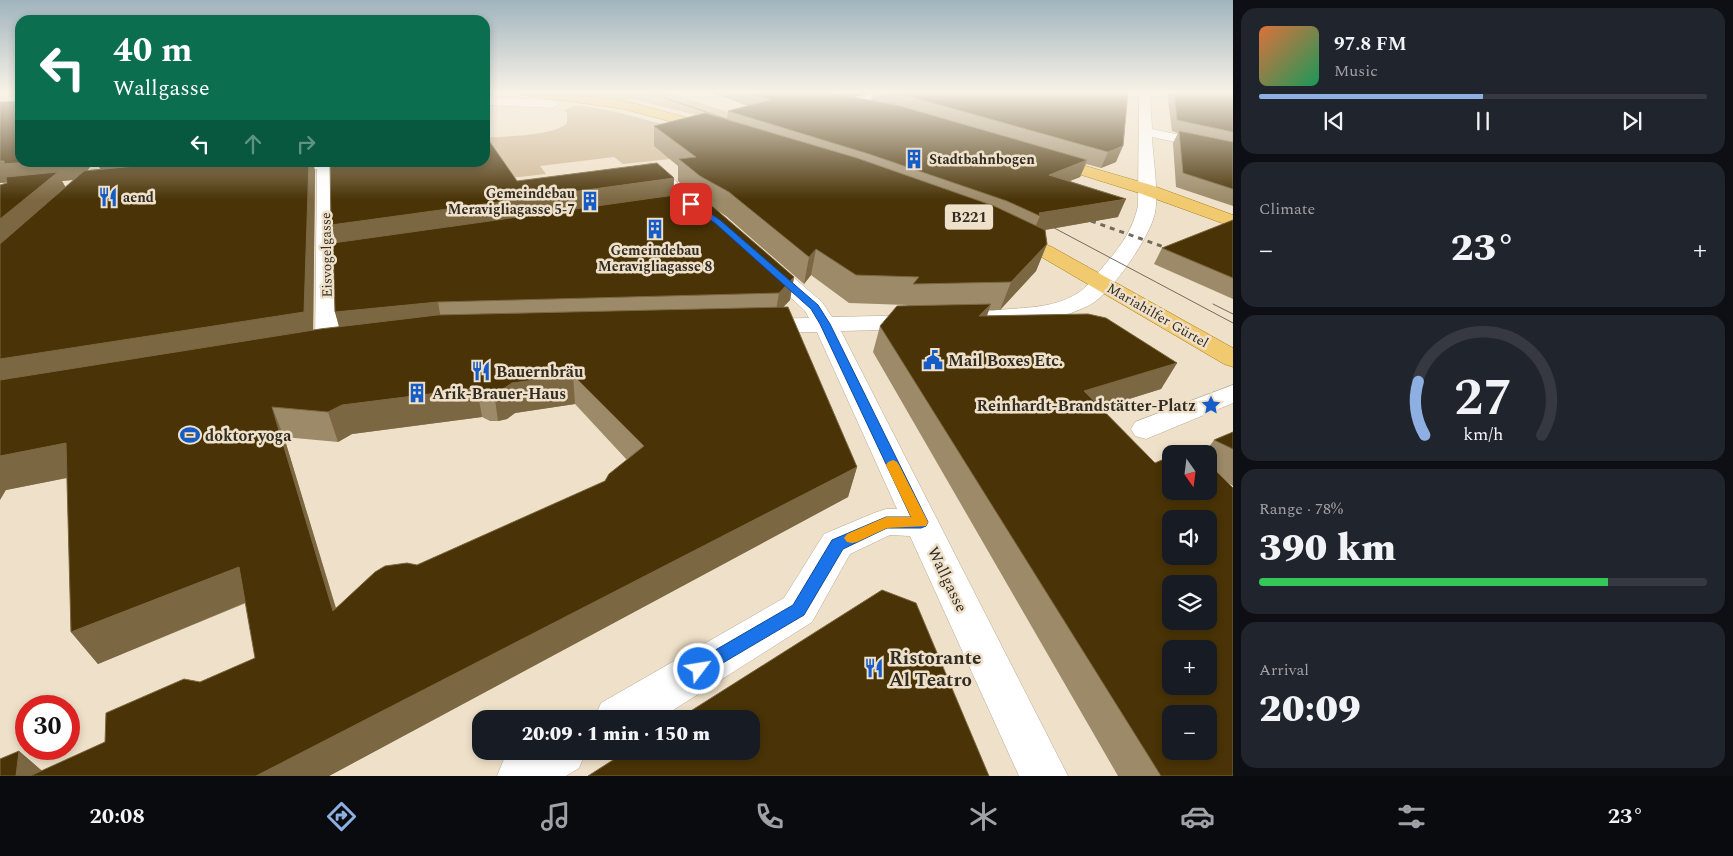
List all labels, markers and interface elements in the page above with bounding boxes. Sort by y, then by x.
text: 40 m [113,24,193,77]
text: 97.8 FM [1334,30,1407,59]
icon: left [30,35,95,100]
text: Music [1334,59,1378,83]
text: Wallgasse [113,72,210,105]
icon: previous [1320,107,1348,135]
icon: pause [1469,107,1497,135]
icon: next [1618,107,1646,135]
icon: left [186,130,214,158]
icon: ahead [239,130,267,158]
icon: right [292,130,320,158]
building icon: Stadtbahnbogen [903,148,925,170]
place label: Stadtbahnbogen [929,149,1035,170]
place label: Gemeindebau Meravigliagasse 5-7 [448,183,576,220]
pin [670,183,712,225]
restaurant icon: aend [97,186,119,208]
place label: aend [123,187,154,208]
building icon: Gemeindebau Meravigliagasse 5-7 [579,190,601,212]
icon: arrive [677,190,705,218]
text: Climate [1259,197,1315,221]
road number: B221 [945,204,993,230]
street label: Eisvogelgasse [315,212,338,298]
building icon: Gemeindebau Meravigliagasse 8 [644,218,666,240]
text: 23° [1451,220,1515,278]
text: − [1259,229,1273,272]
text: + [1693,229,1707,272]
place label: Gemeindebau Meravigliagasse 8 [598,240,712,277]
street label: Mariahilfer Gürtel [1103,278,1212,353]
public building icon: Mail Boxes Etc. [922,349,944,371]
place label: Mail Boxes Etc. [948,349,1063,373]
text: 27 [1454,359,1512,438]
restaurant icon: Bauernbräu [470,360,492,382]
place label: Bauernbräu [496,360,584,384]
building icon: Arik-Brauer-Haus [406,382,428,404]
place label: Arik-Brauer-Haus [432,382,566,406]
place label: Reinhardt-Brandstätter-Platz [977,394,1196,418]
place icon: Reinhardt-Brandstätter-Platz [1200,394,1222,416]
text: km/h [1463,421,1503,448]
sports icon: doktor yoga [179,424,201,446]
place label: doktor yoga [205,424,292,448]
north arrow [1162,445,1218,500]
map controls [1162,445,1217,760]
text: Range · 78% [1259,497,1343,521]
button: sound [1162,510,1217,565]
text: 390 km [1259,520,1396,578]
street label: Wallgasse [921,543,973,616]
button: layers [1162,575,1217,630]
button: + [1162,640,1217,695]
position arrow [672,642,724,694]
place label: Ristorante Al Teatro [889,644,981,695]
restaurant icon: Ristorante Al Teatro [863,657,885,679]
text: Arrival [1259,658,1309,682]
text: 20:09 [1259,681,1361,739]
speed limit sign: 30 [15,695,80,760]
button: − [1162,705,1217,760]
text: 20:09 · 1 min · 150 m [522,720,710,749]
icon: directions [324,799,359,834]
icon: music [538,799,573,834]
icon: phone [752,799,787,834]
icon: climate [966,799,1001,834]
icon: car [1180,799,1215,834]
icon: filters [1394,799,1429,834]
text: 20:08 [90,800,145,833]
text: 23° [1608,800,1643,833]

